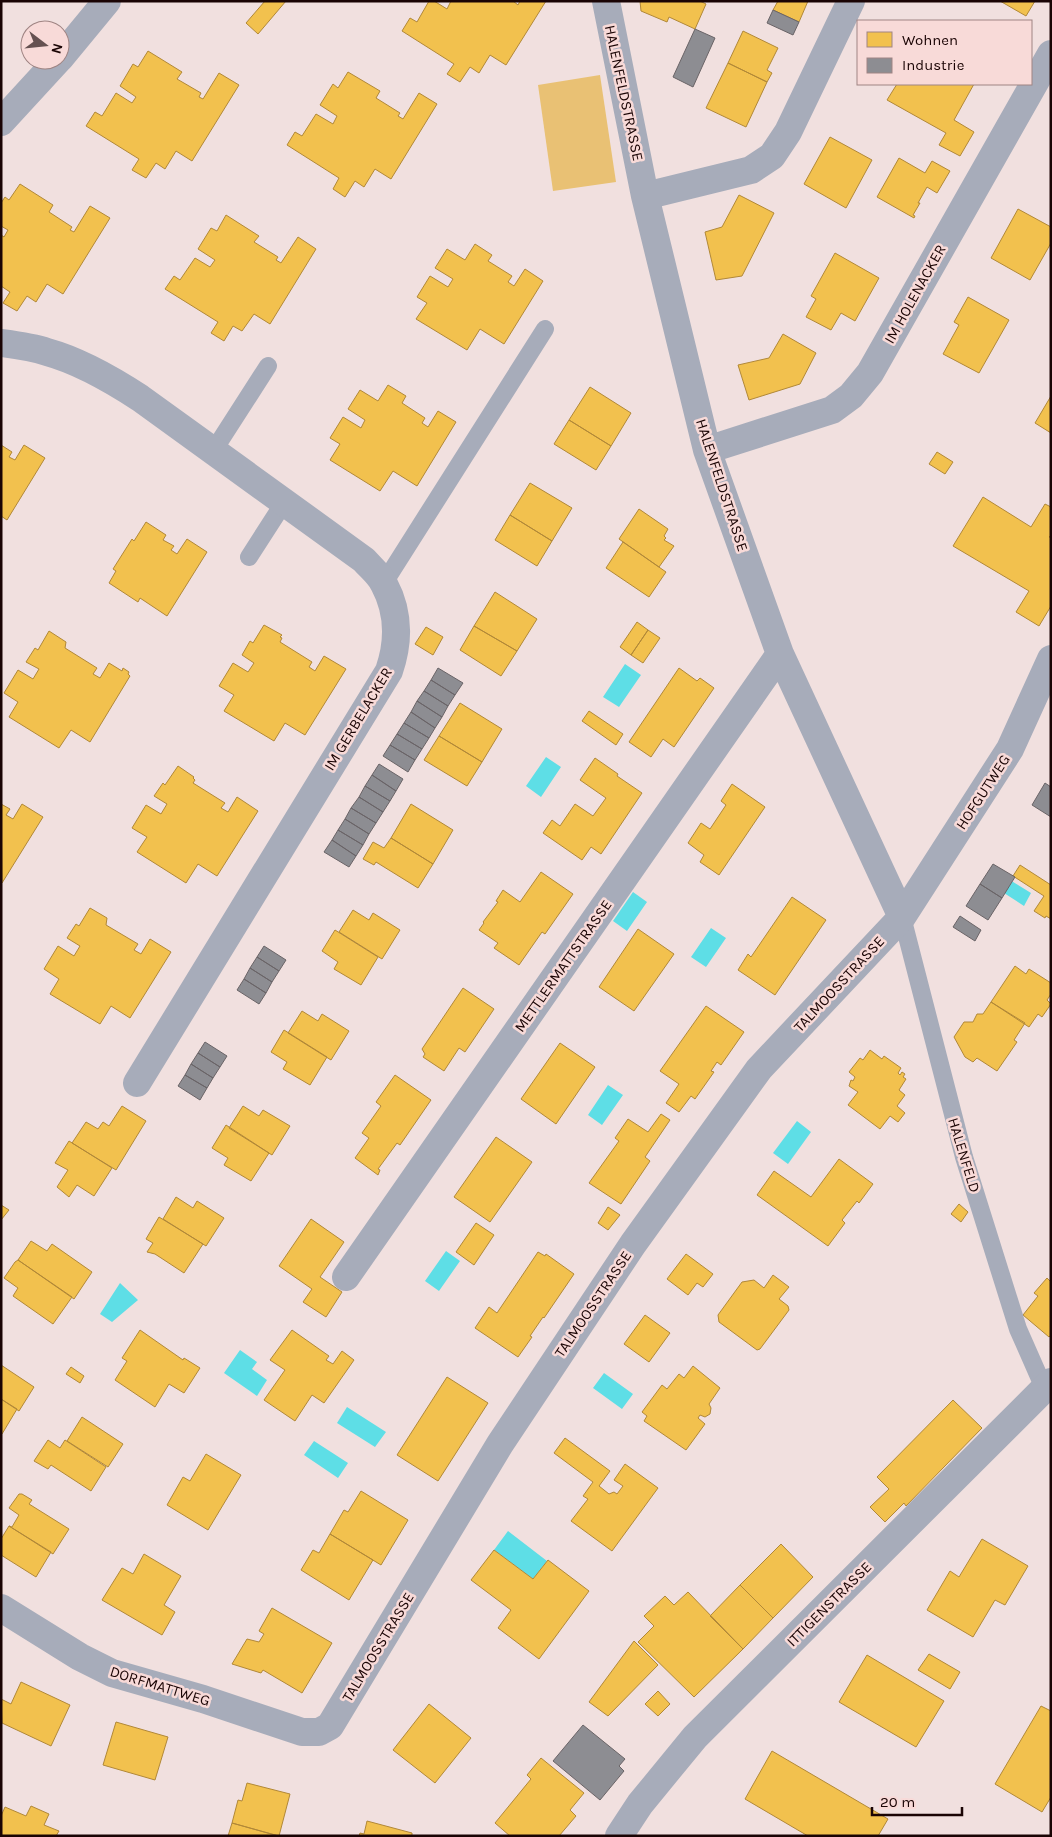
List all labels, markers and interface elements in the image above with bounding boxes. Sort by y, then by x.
north arrow [20,20,70,70]
legend [857,20,1032,85]
street label: HALENFELDSTRASSE [601,23,647,163]
text: Wohnen [902,31,958,49]
text: N [47,41,67,56]
text: Industrie [902,56,964,74]
street label: IM HOLENACKER [880,241,950,347]
street label: HALENFELDSTRASSE [692,416,752,554]
street label: IM GERBELACKER [320,664,396,774]
street label: HOFGUTWEG [952,751,1014,833]
street label: METTLERMATTSTRASSE [510,896,616,1036]
street label: TALMOOSSTRASSE [790,932,888,1036]
street label: HALENFELD [944,1115,984,1195]
street label: TALMOOSSTRASSE [551,1247,635,1361]
street label: ITTIGENSTRASSE [783,1558,875,1650]
street label: TALMOOSSTRASSE [338,1589,418,1705]
street label: DORFMATTWEG [108,1662,212,1710]
scale bar [872,1784,962,1816]
text: 20 m [880,1793,915,1811]

